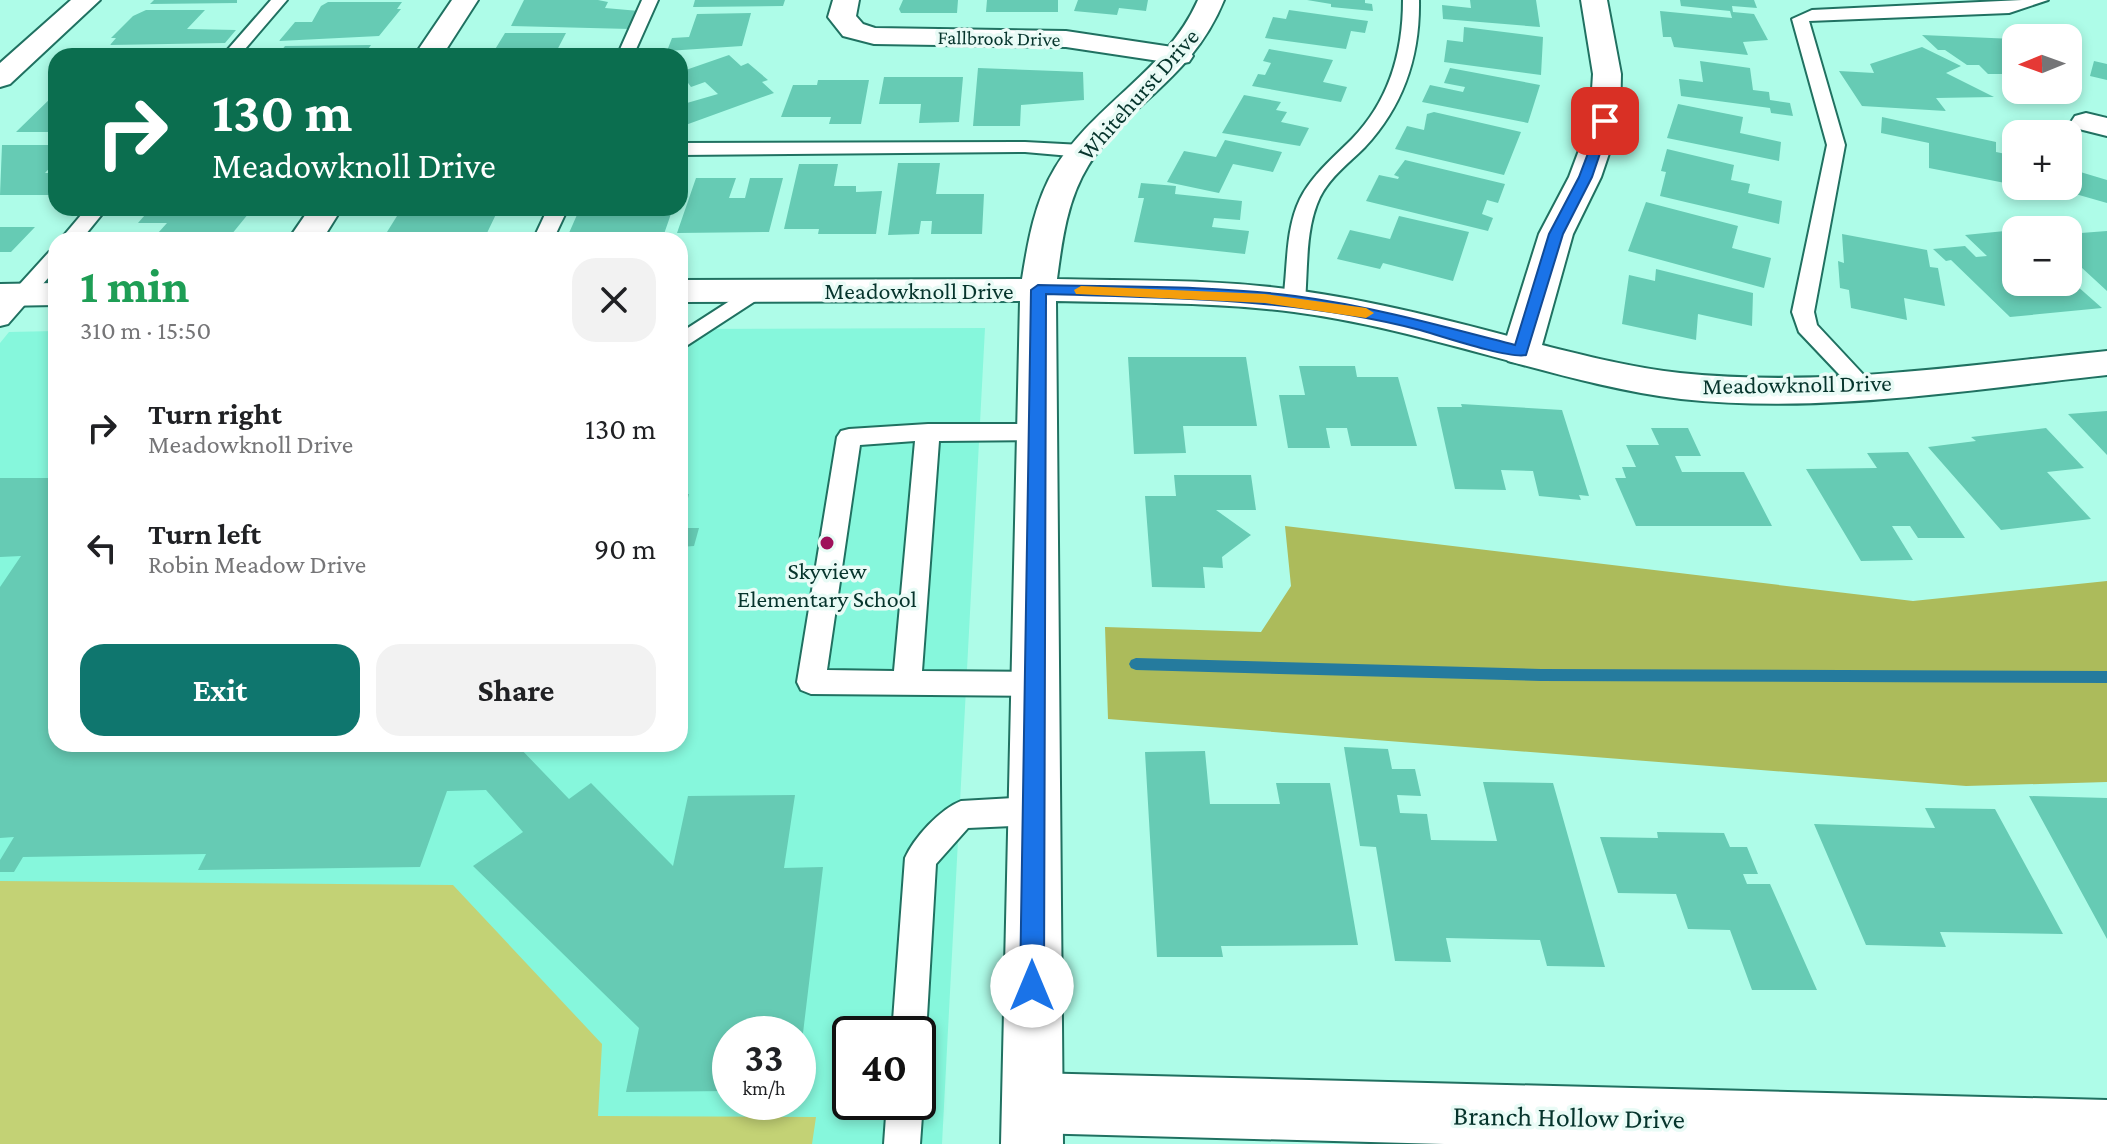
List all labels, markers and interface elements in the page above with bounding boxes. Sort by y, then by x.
street label: Whitehurst Drive [1072,23,1204,165]
north arrow [2002,24,2082,104]
map controls [2002,24,2082,296]
street label: Fallbrook Drive [937,26,1061,50]
icon: right [80,80,184,184]
text: 130 m [212,81,353,143]
pin [1571,87,1639,155]
icon: arrive [1583,99,1627,143]
button: + [2002,120,2082,200]
text: Meadowknoll Drive [212,146,496,186]
button: − [2002,216,2082,296]
button: close [572,258,656,342]
text: 1 min [80,259,189,312]
street label: Meadowknoll Drive [824,277,1014,304]
text: 310 m · 15:50 [80,316,211,345]
street label: Meadowknoll Drive [1702,369,1892,399]
text: Turn right [148,397,282,430]
icon: right [80,406,124,450]
text: 130 m [585,412,656,445]
text: Meadowknoll Drive [148,430,353,459]
text: Turn left [148,517,261,550]
icon: left [80,526,124,570]
text: 90 m [594,532,656,565]
marker: Skyview Elementary School [818,534,836,552]
text: Robin Meadow Drive [148,550,366,579]
place label: Skyview Elementary School [737,557,917,612]
button: Exit [80,644,360,736]
button: Share [376,644,656,736]
position arrow [990,944,1074,1028]
speed limit sign: 40 [832,1016,936,1120]
text: 33 [745,1035,783,1080]
text: km/h [742,1077,786,1099]
street label: Branch Hollow Drive [1453,1099,1685,1135]

